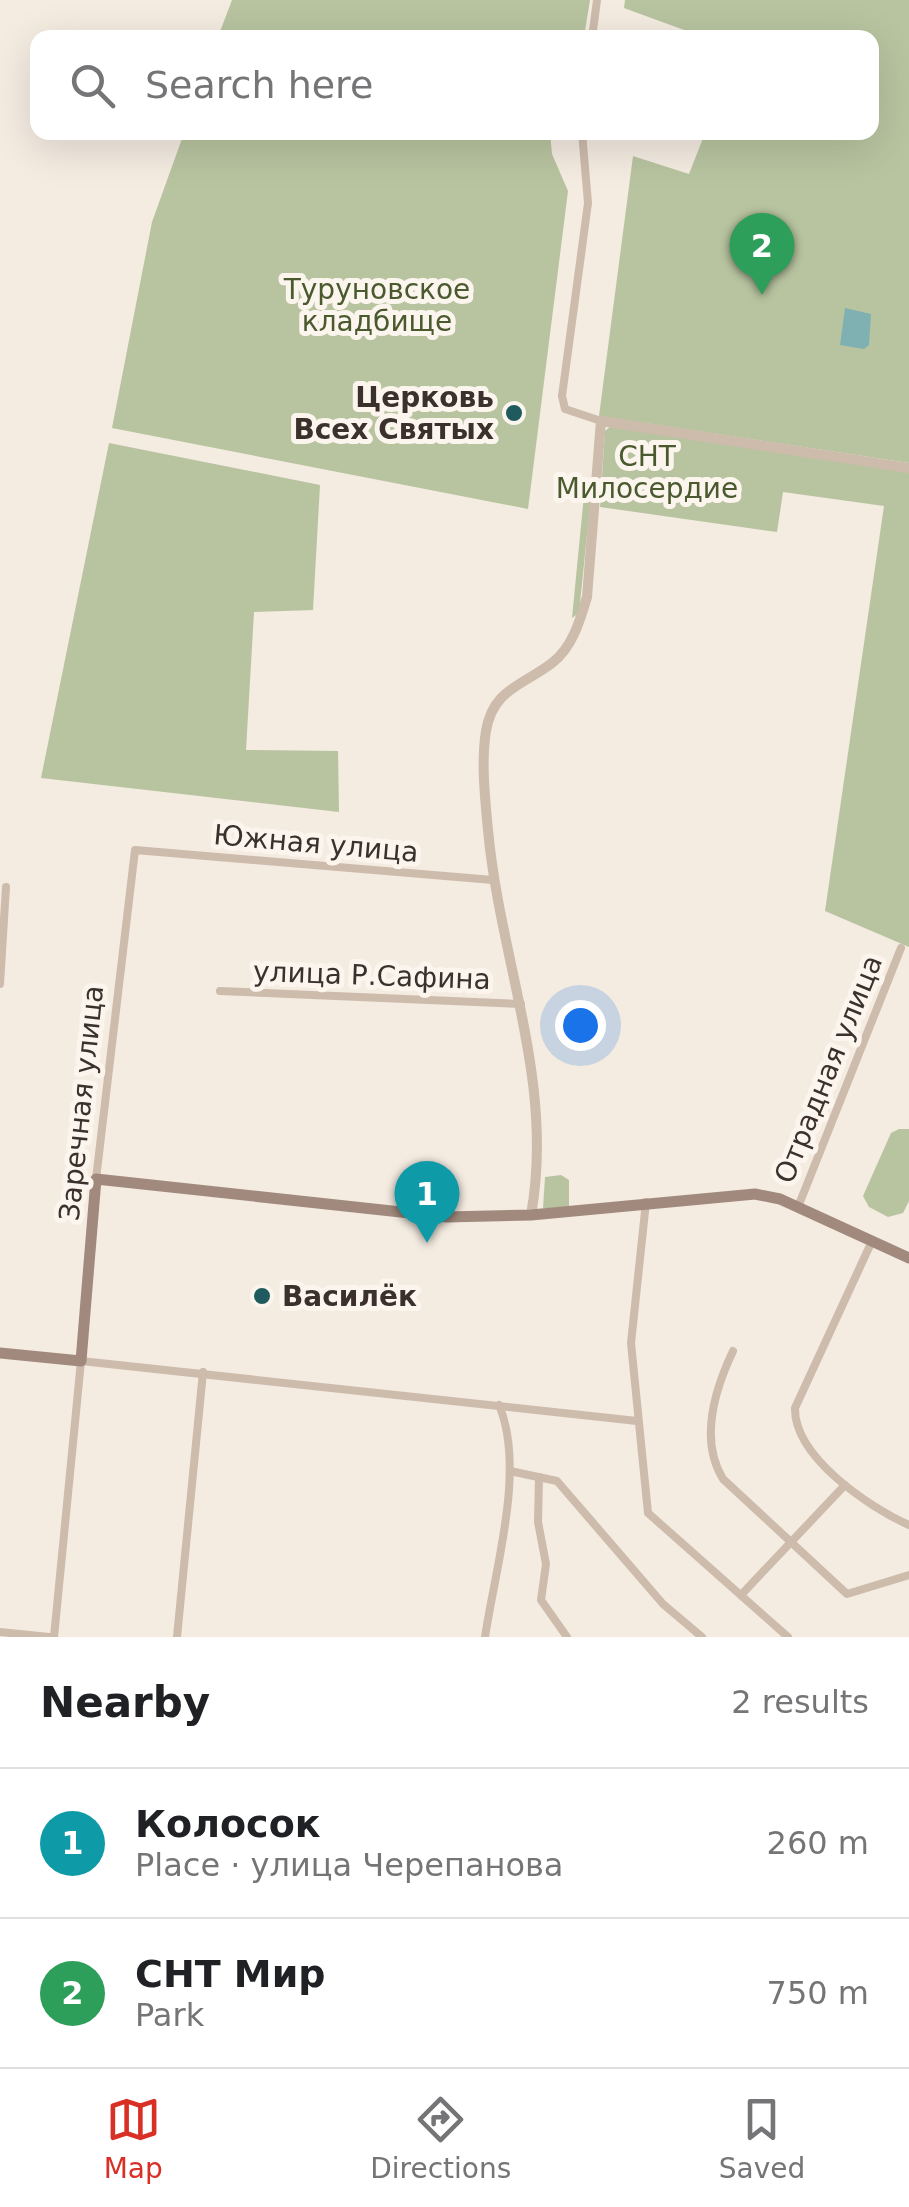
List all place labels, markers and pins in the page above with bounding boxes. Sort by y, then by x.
pin: 2 [730,212,794,295]
place label: Церковь Всех Святых [293,381,494,446]
marker: Церковь Всех Святых [503,402,525,424]
pin: 1 [394,1160,460,1243]
place label: Василёк [282,1280,417,1313]
marker: Василёк [251,1285,273,1307]

